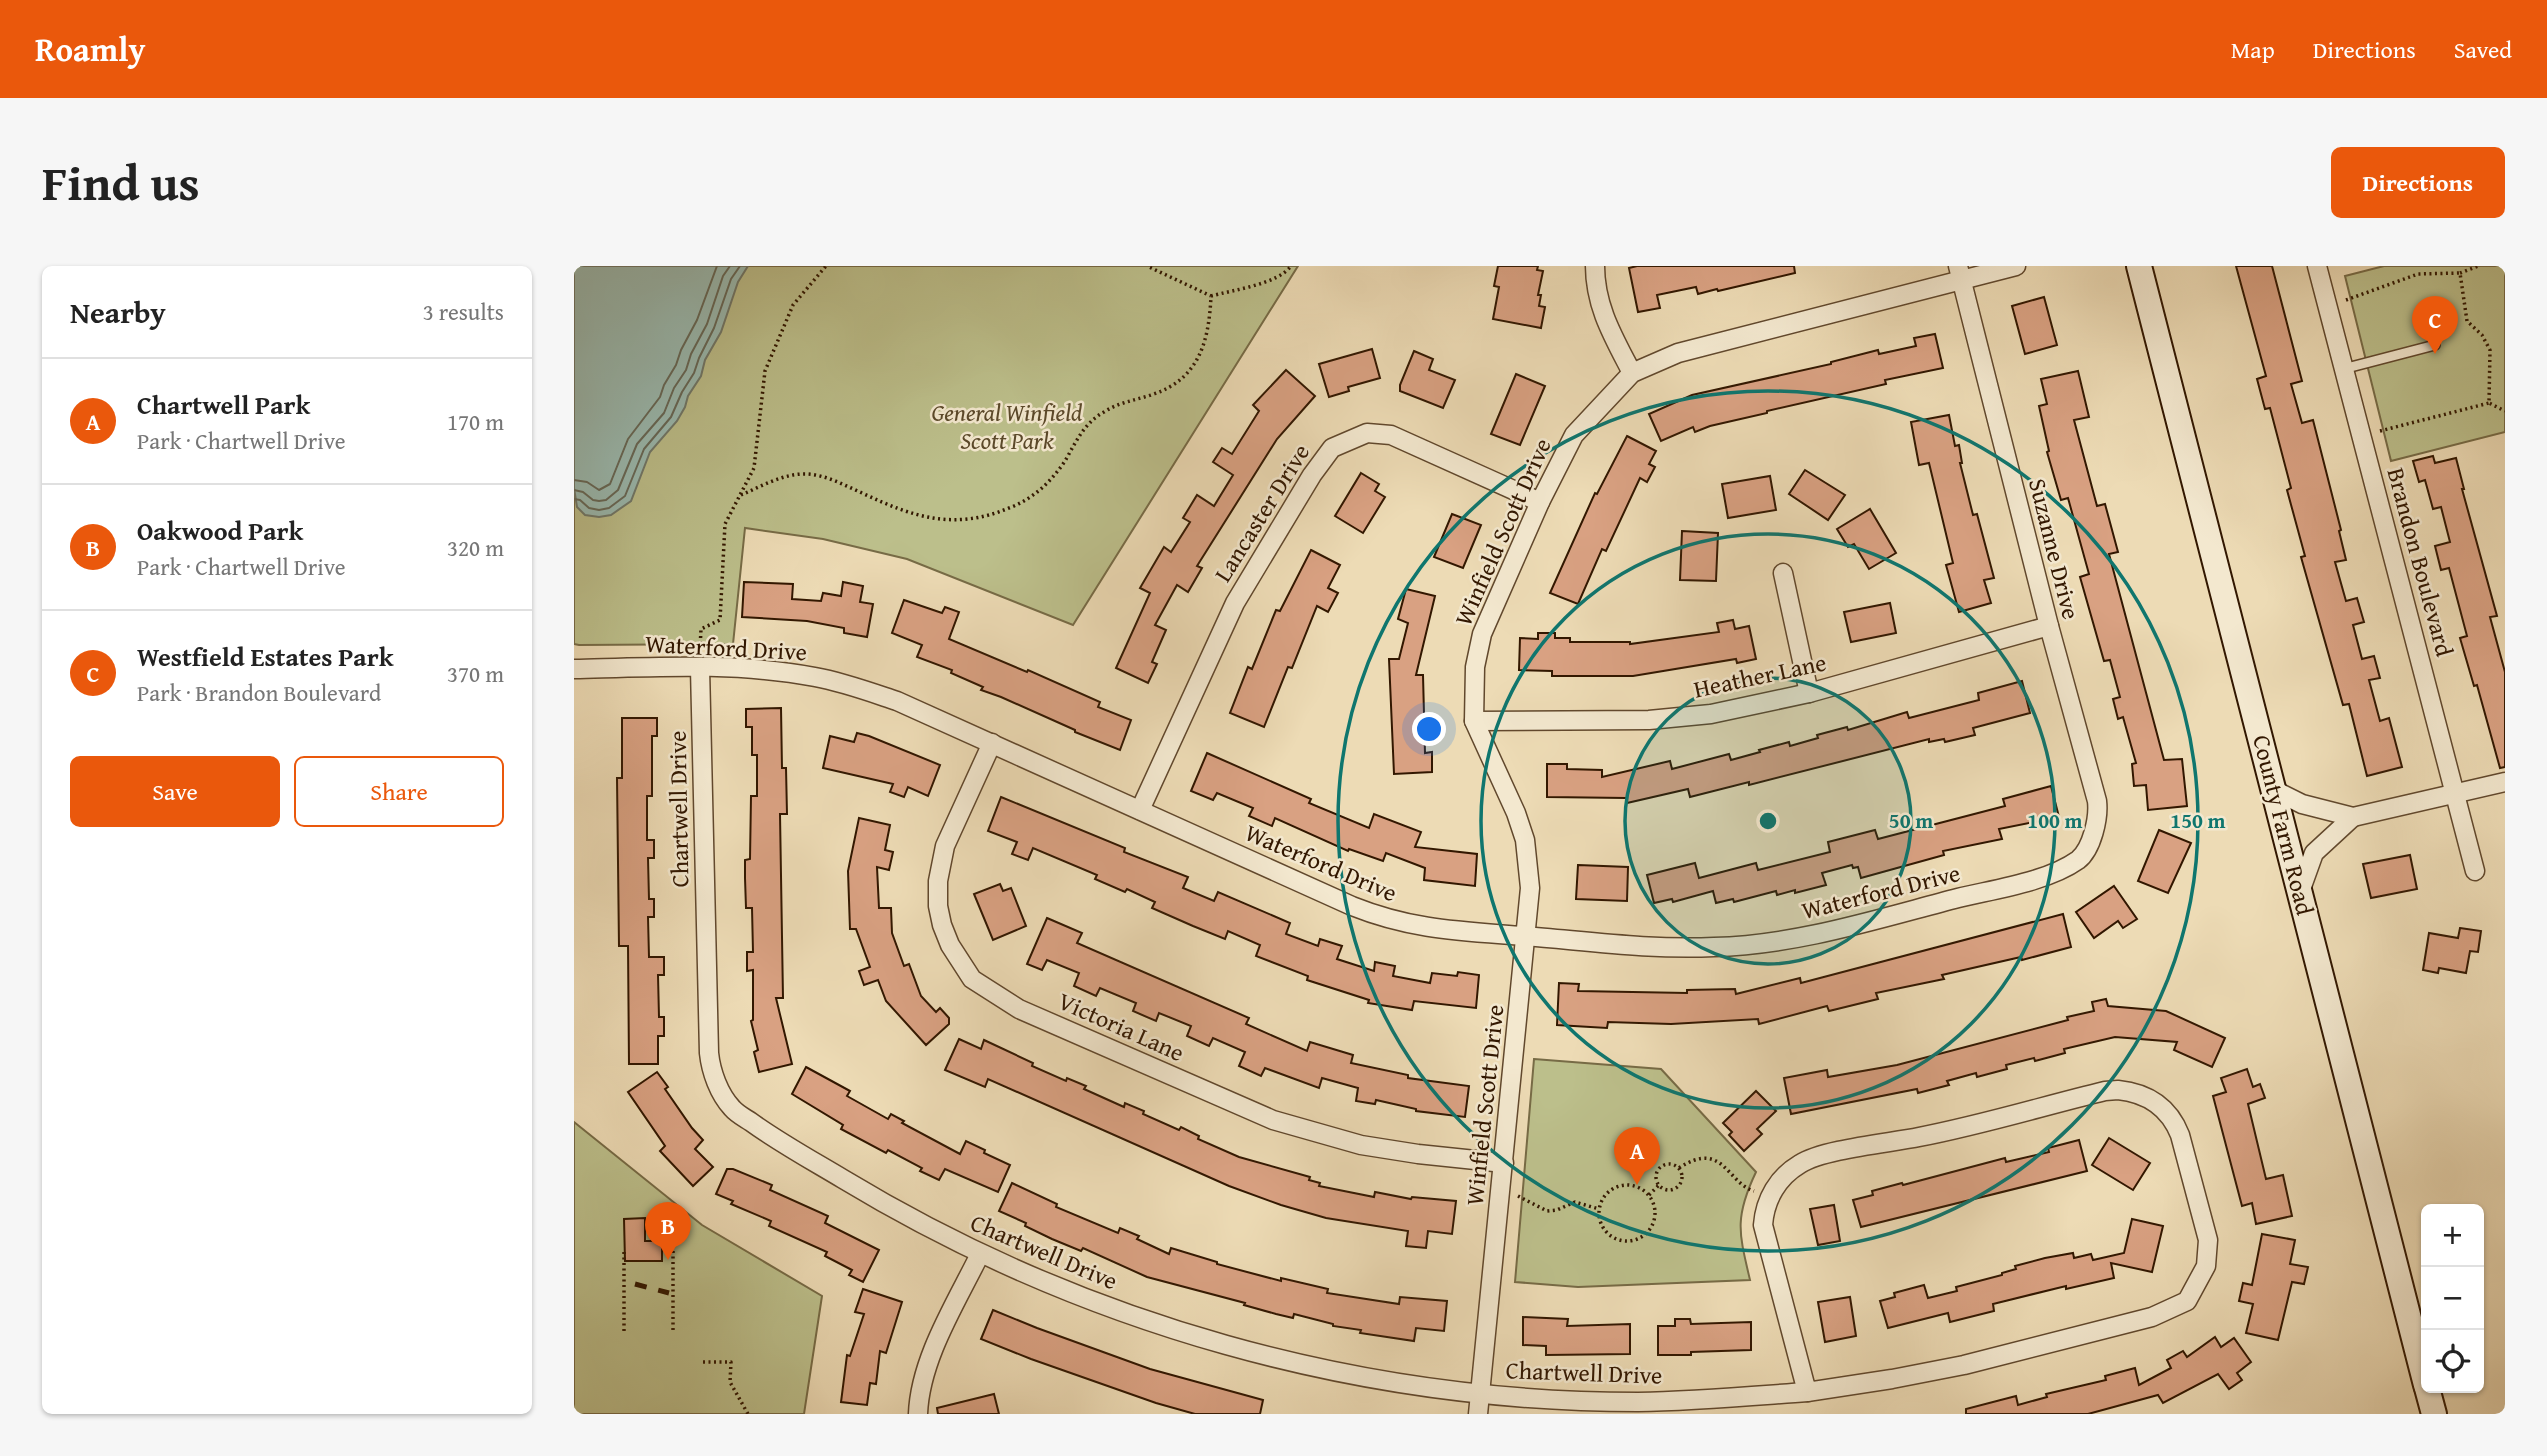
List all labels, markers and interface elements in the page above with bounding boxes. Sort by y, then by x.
text: Roamly [35,25,145,73]
text: Map [2231,32,2275,67]
text: Directions [2313,32,2416,67]
text: Saved [2454,32,2512,67]
text: Find us [42,146,200,218]
button: Directions [2331,147,2505,218]
text: Nearby [70,290,166,334]
text: 3 results [423,295,504,328]
pin: C [2412,296,2458,354]
text: Chartwell Park [137,385,310,424]
park label: General Winfield Scott Park [931,395,1083,458]
text: A [86,405,100,438]
text: 170 m [447,405,504,438]
text: Park · Chartwell Drive [137,424,345,457]
street label: Winfield Scott Drive [1446,432,1560,631]
street label: Lancaster Drive [1205,437,1318,588]
street label: Brandon Boulevard [2378,464,2463,660]
street label: Suzanne Drive [2020,475,2089,623]
text: Oakwood Park [137,511,303,550]
text: B [86,531,100,564]
text: 320 m [447,531,504,564]
text: Park · Chartwell Drive [137,550,345,583]
street label: Waterford Drive [644,626,808,669]
text: Westfield Estates Park [137,637,393,676]
street label: Heather Lane [1690,644,1829,707]
text: C [86,657,100,690]
text: 370 m [447,657,504,690]
text: Park · Brandon Boulevard [137,676,381,709]
your location [1412,712,1446,746]
street label: Chartwell Drive [660,730,697,888]
street label: County Farm Road [2244,731,2323,919]
button: Save [70,756,280,827]
button: Share [294,756,504,827]
text: 50 m [1889,805,1933,836]
text: 100 m [2027,805,2083,836]
text: 150 m [2170,805,2226,836]
centre of rings [1756,809,1780,833]
street label: Waterford Drive [1240,815,1403,910]
street label: Waterford Drive [1798,855,1964,928]
street label: Victoria Lane [1052,983,1190,1070]
street label: Winfield Scott Drive [1457,1003,1512,1207]
pin: A [1614,1127,1660,1185]
pin: B [645,1202,691,1260]
map controls [2421,1204,2484,1393]
button: + [2421,1204,2484,1267]
street label: Chartwell Drive [965,1205,1123,1298]
button: − [2421,1267,2484,1330]
button: locate [2421,1330,2484,1393]
street label: Chartwell Drive [1505,1352,1663,1393]

